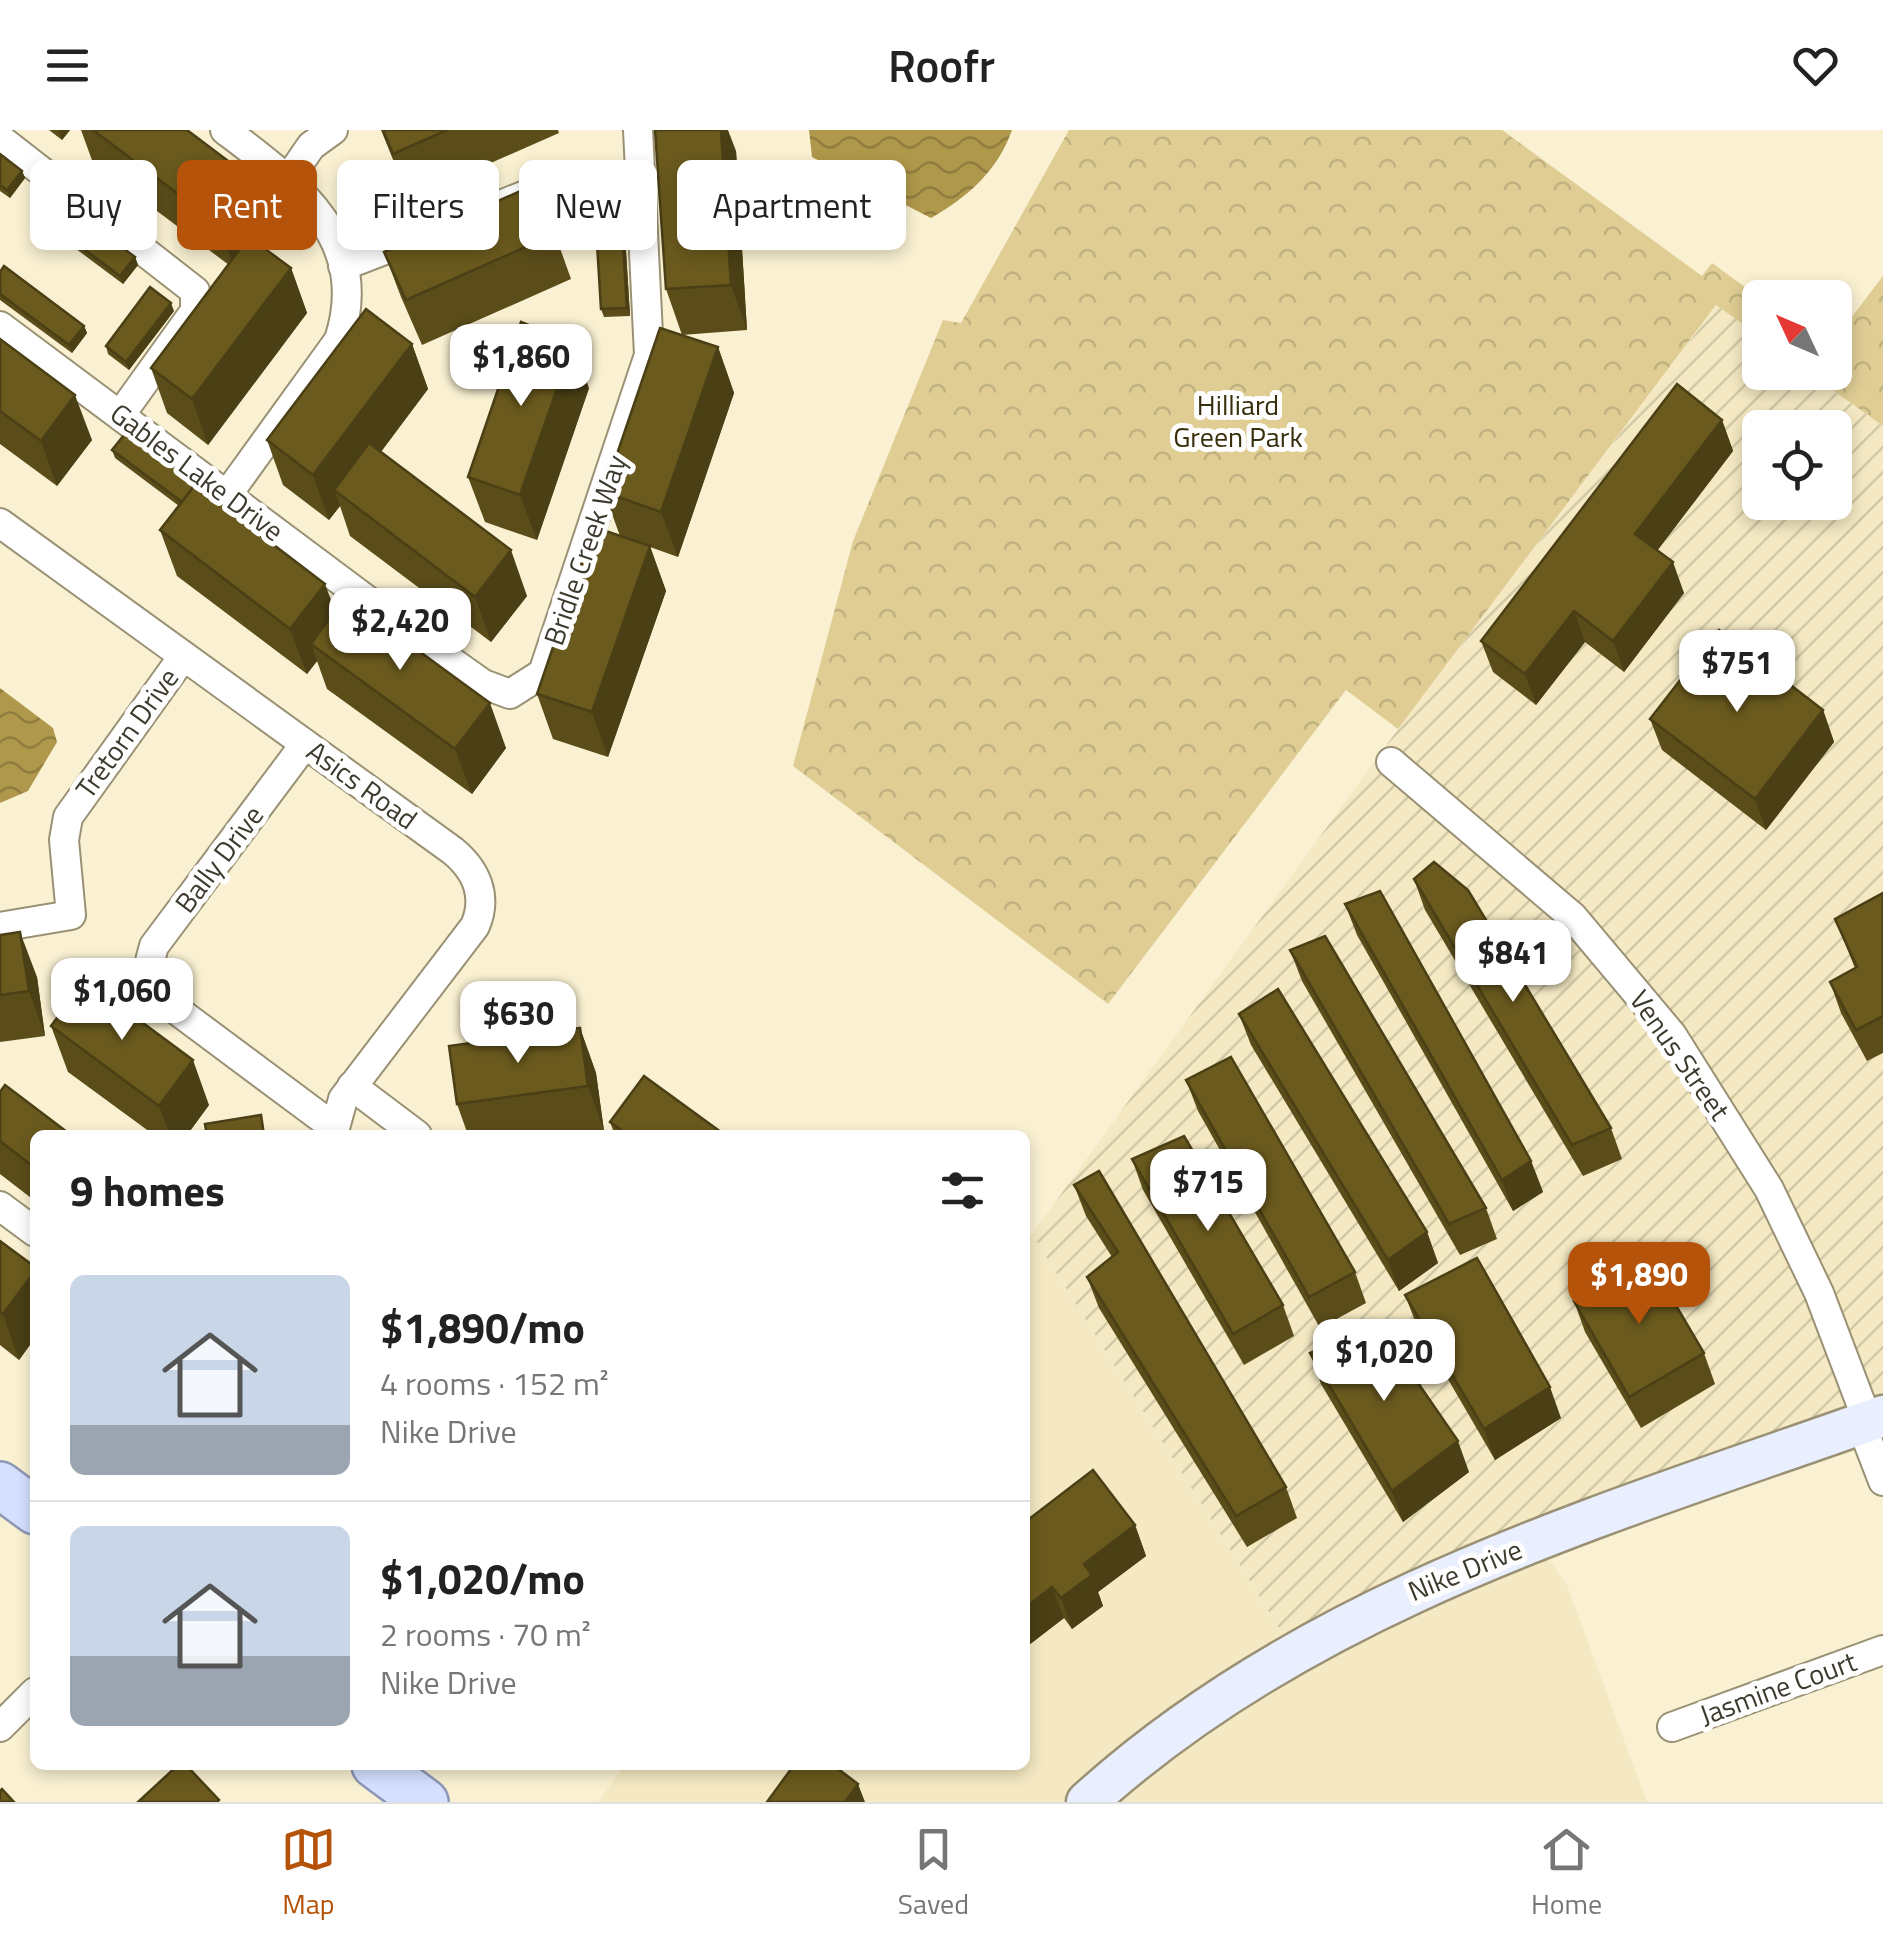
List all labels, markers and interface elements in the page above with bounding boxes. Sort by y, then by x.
text: Roofr [888,31,995,99]
icon: menu [40,38,95,93]
icon: heart [1788,38,1843,93]
chip: Buy [30,160,157,250]
chip: Rent [177,160,317,250]
chip: Filters [337,160,499,250]
chip: New [519,160,657,250]
chip: Apartment [677,160,906,250]
north arrow [1742,280,1852,390]
map controls [1742,280,1852,520]
pin: $1,860 [440,324,602,409]
text: $1,860 [472,332,570,380]
park label: Hilliard Green Park [1173,383,1303,458]
street label: Gables Lake Drive [101,392,293,551]
button: locate [1742,410,1852,520]
street label: Bridle Creek Way [532,449,637,651]
pin: $2,420 [319,588,481,673]
text: $2,420 [351,596,449,644]
pin: $751 [1678,630,1796,715]
text: $751 [1701,638,1773,686]
street label: Tretorn Drive [64,658,189,807]
street label: Asics Road [298,730,427,840]
street label: Bally Drive [164,796,273,922]
pin: $841 [1454,920,1572,1005]
text: $841 [1477,928,1549,976]
pin: $1,060 [41,958,203,1043]
text: $1,060 [73,966,171,1014]
pin: $630 [459,981,577,1066]
street label: Venus Street [1620,981,1741,1129]
text: $630 [482,989,554,1037]
pin: $715 [1149,1149,1267,1234]
text: $715 [1172,1157,1244,1205]
text: 9 homes [70,1158,225,1222]
icon: filters [935,1163,990,1218]
pin: $1,890 [1558,1242,1720,1327]
text: $1,890 [1590,1250,1688,1298]
text: $1,890/mo [380,1295,585,1359]
icon: home [150,1315,270,1435]
pin: $1,020 [1303,1319,1465,1404]
text: $1,020 [1335,1327,1433,1375]
text: 4 rooms · 152 m² [380,1359,609,1407]
text: Nike Drive [380,1407,517,1455]
street label: Nike Drive [1401,1527,1528,1612]
text: $1,020/mo [380,1546,585,1610]
icon: home [150,1566,270,1686]
text: 2 rooms · 70 m² [380,1610,591,1658]
street label: Jasmine Court [1693,1639,1862,1736]
text: Nike Drive [380,1658,517,1706]
tab: Map [281,1822,336,1925]
tab: Saved [898,1822,969,1925]
tab: Home [1531,1822,1602,1925]

